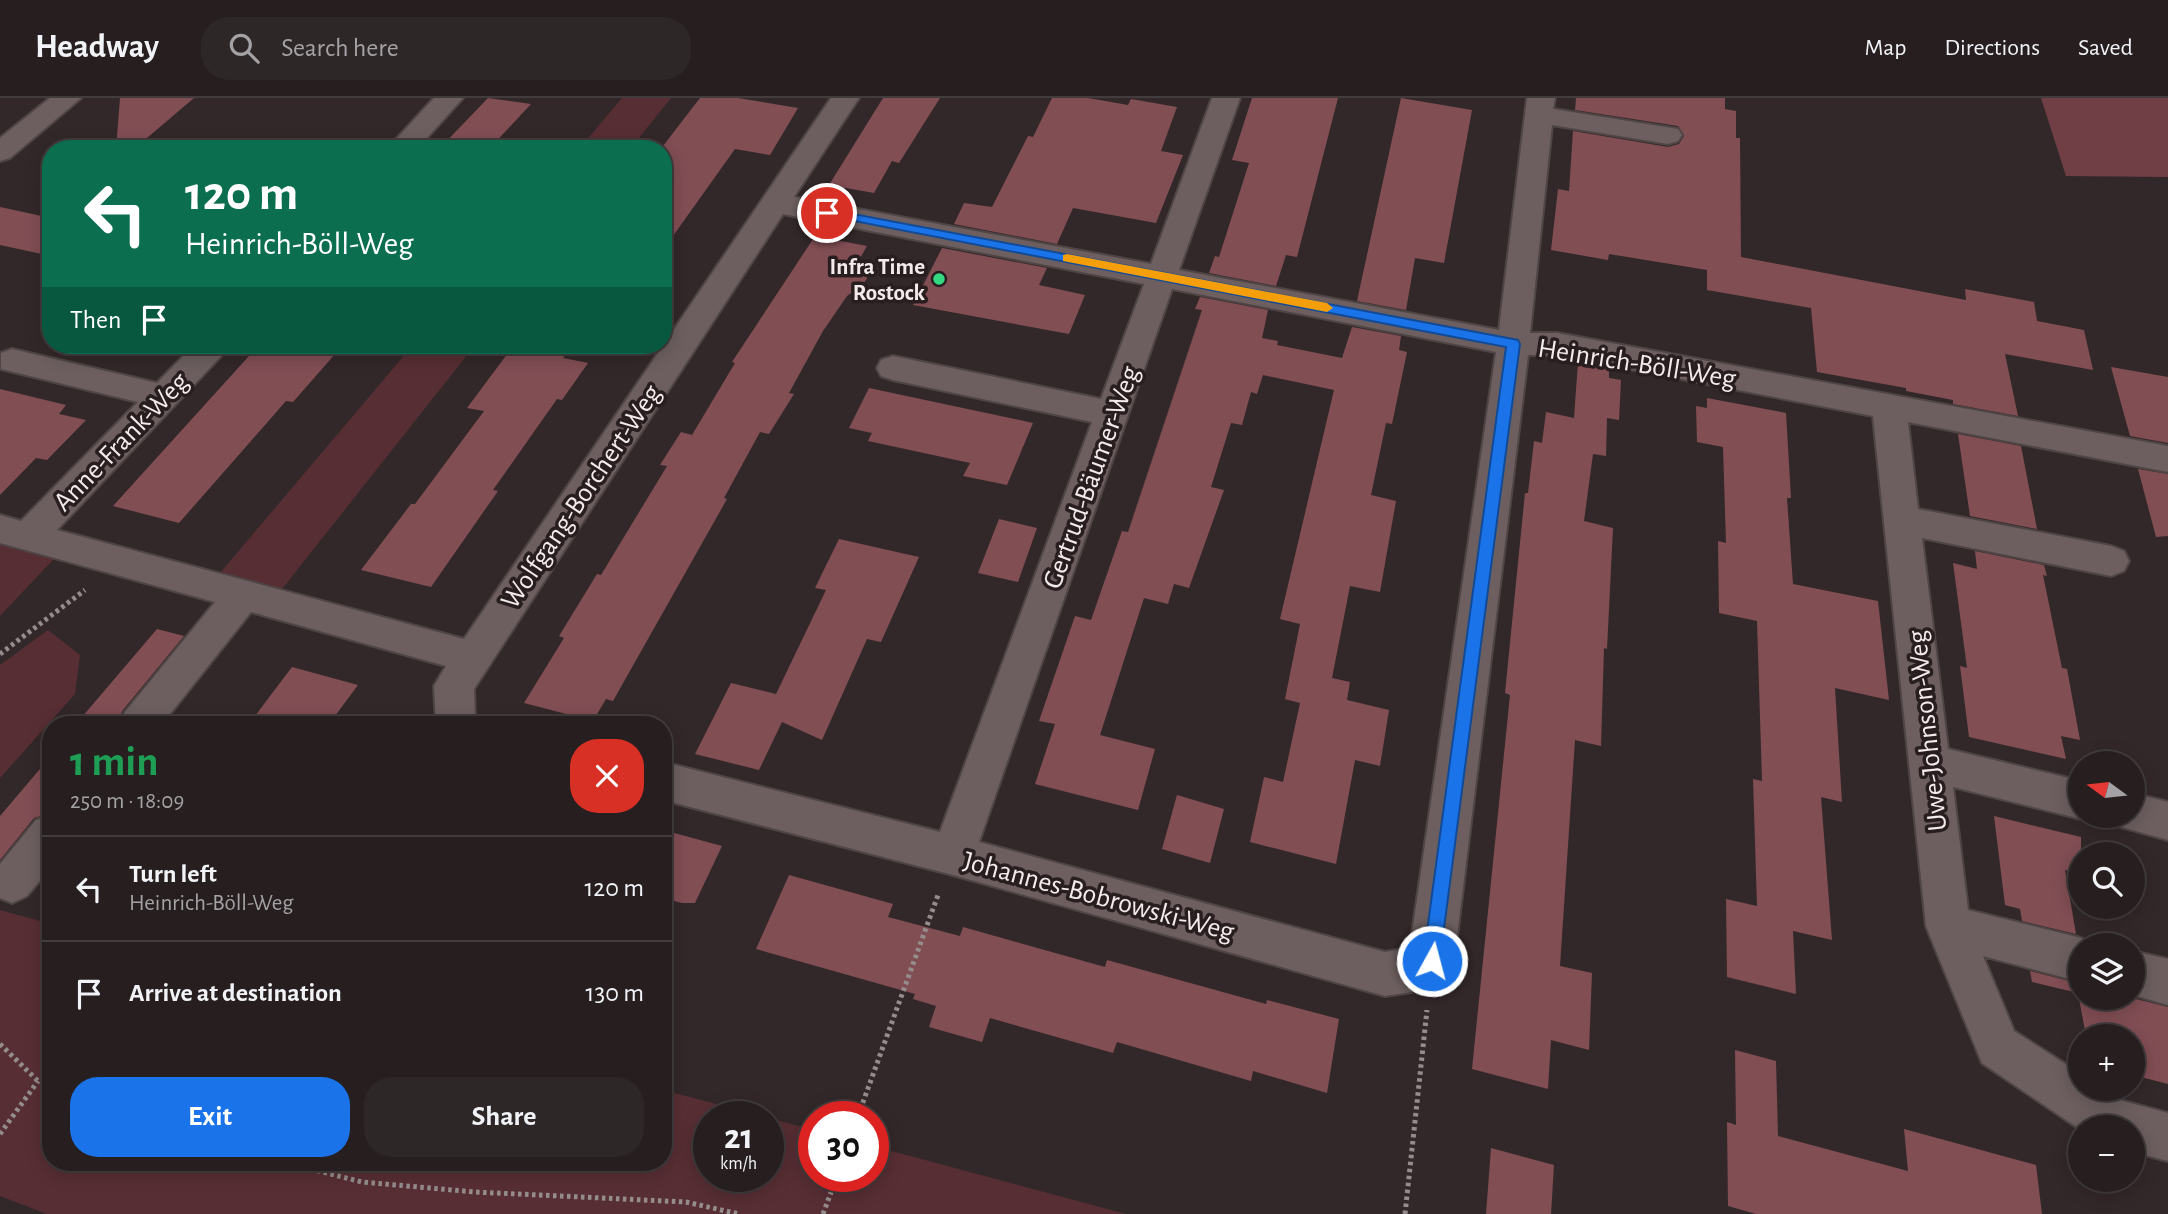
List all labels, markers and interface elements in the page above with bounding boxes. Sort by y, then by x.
search box [201,17,691,80]
icon: search [225,29,263,67]
text: Headway [35,31,159,64]
text: Search here [281,35,399,61]
text: Map [1864,36,1906,60]
text: Directions [1944,36,2040,60]
text: Saved [2078,36,2133,60]
icon: left [70,168,161,259]
text: 120 m [185,170,298,219]
pin [797,183,857,243]
icon: arrive [808,194,846,232]
text: Heinrich-Böll-Weg [185,228,414,260]
place label: Infra Time Rostock [830,256,926,305]
marker: Infra Time Rostock [931,271,947,287]
icon: arrive [135,301,173,339]
text: Then [70,307,121,333]
street label: Heinrich-Böll-Weg [1536,334,1738,394]
street label: Gertrud-Bäumer-Weg [1039,362,1145,593]
street label: Anne-Frank-Weg [49,367,194,517]
street label: Wolfgang-Borchert-Weg [496,380,667,614]
street label: Uwe-Johnson-Weg [1903,629,1952,833]
button: close [570,739,644,813]
text: 1 min [70,741,159,783]
north arrow [2068,751,2146,828]
map controls [2068,751,2145,1192]
text: 250 m · 18:09 [70,790,184,813]
button: search [2068,842,2145,919]
street label: Johannes-Bobrowski-Weg [960,847,1237,947]
text: Turn left [129,861,217,887]
icon: left [70,870,108,908]
text: 120 m [584,875,644,901]
text: Heinrich-Böll-Weg [129,892,293,915]
position arrow [1395,924,1469,998]
button: layers [2068,933,2145,1010]
icon: arrive [70,975,108,1013]
text: Arrive at destination [129,980,342,1006]
text: 130 m [586,980,644,1006]
button: + [2068,1024,2145,1101]
button: Exit [70,1077,350,1157]
button: Share [364,1077,644,1157]
speed limit sign: 30 [798,1101,889,1192]
button: − [2068,1115,2145,1192]
text: 21 [724,1120,753,1155]
text: km/h [720,1155,757,1173]

